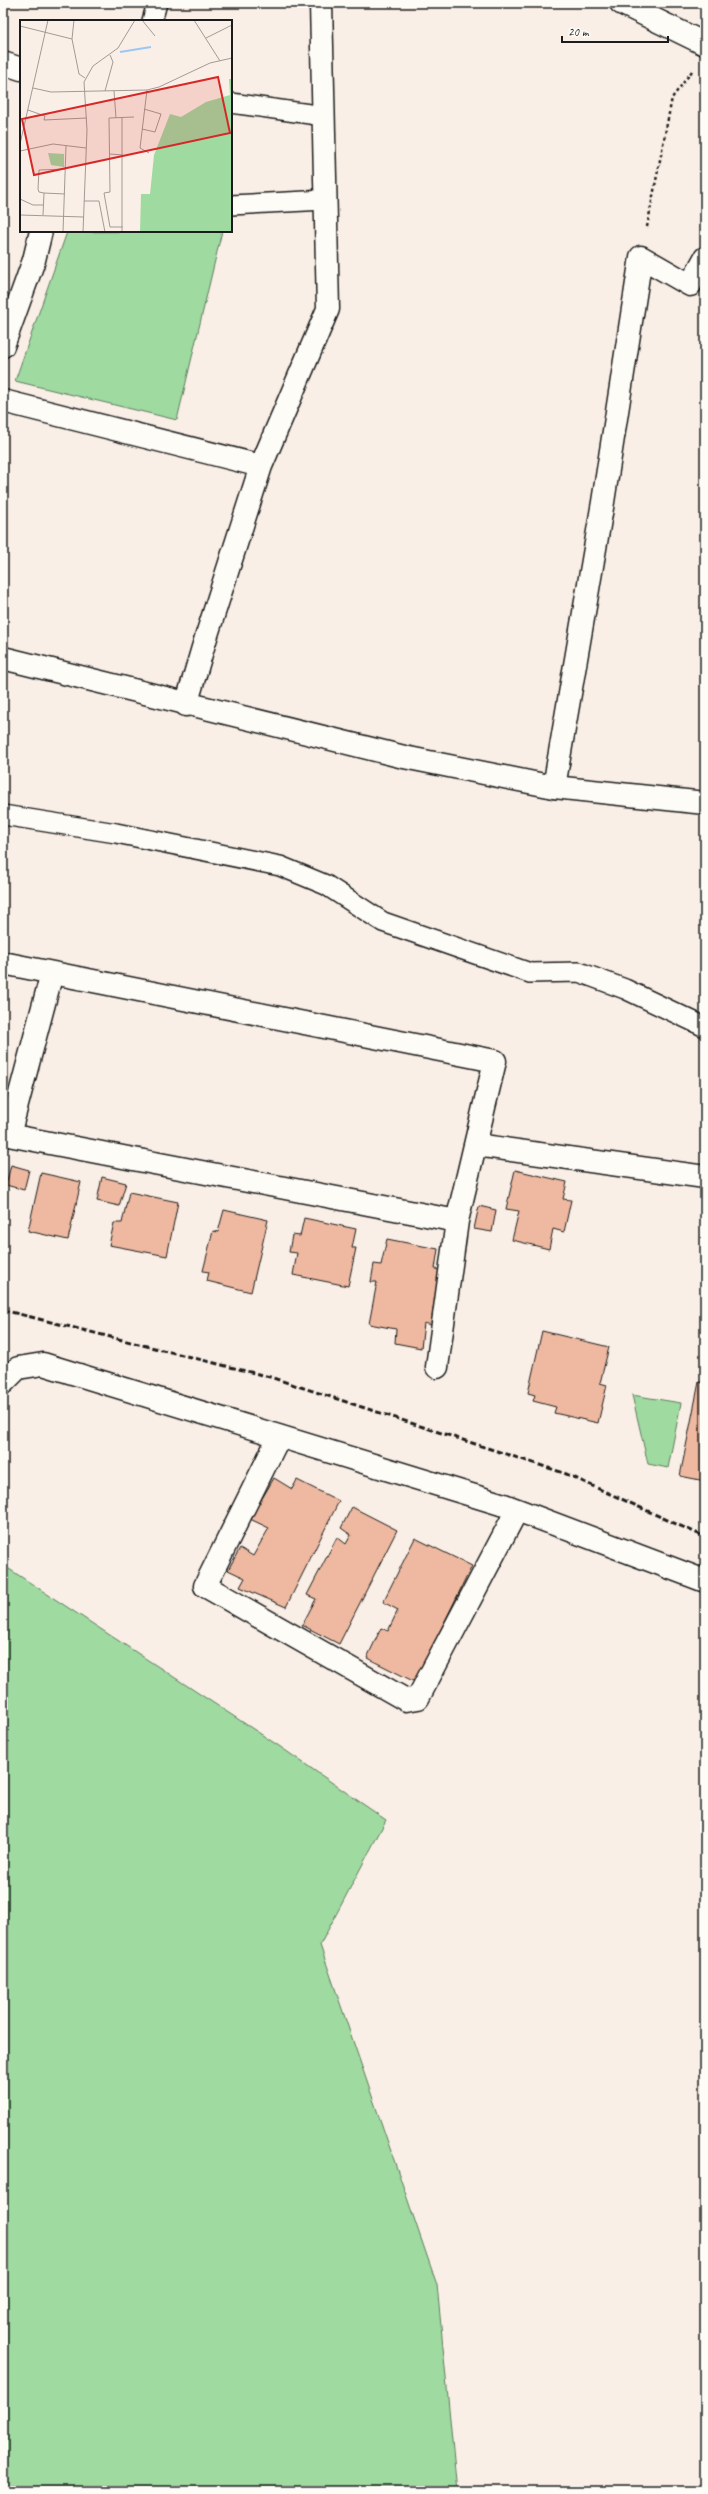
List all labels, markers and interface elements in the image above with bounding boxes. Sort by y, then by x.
scale bar [562,18,668,44]
inset map [20,20,232,232]
text: 20 m [568,24,590,40]

